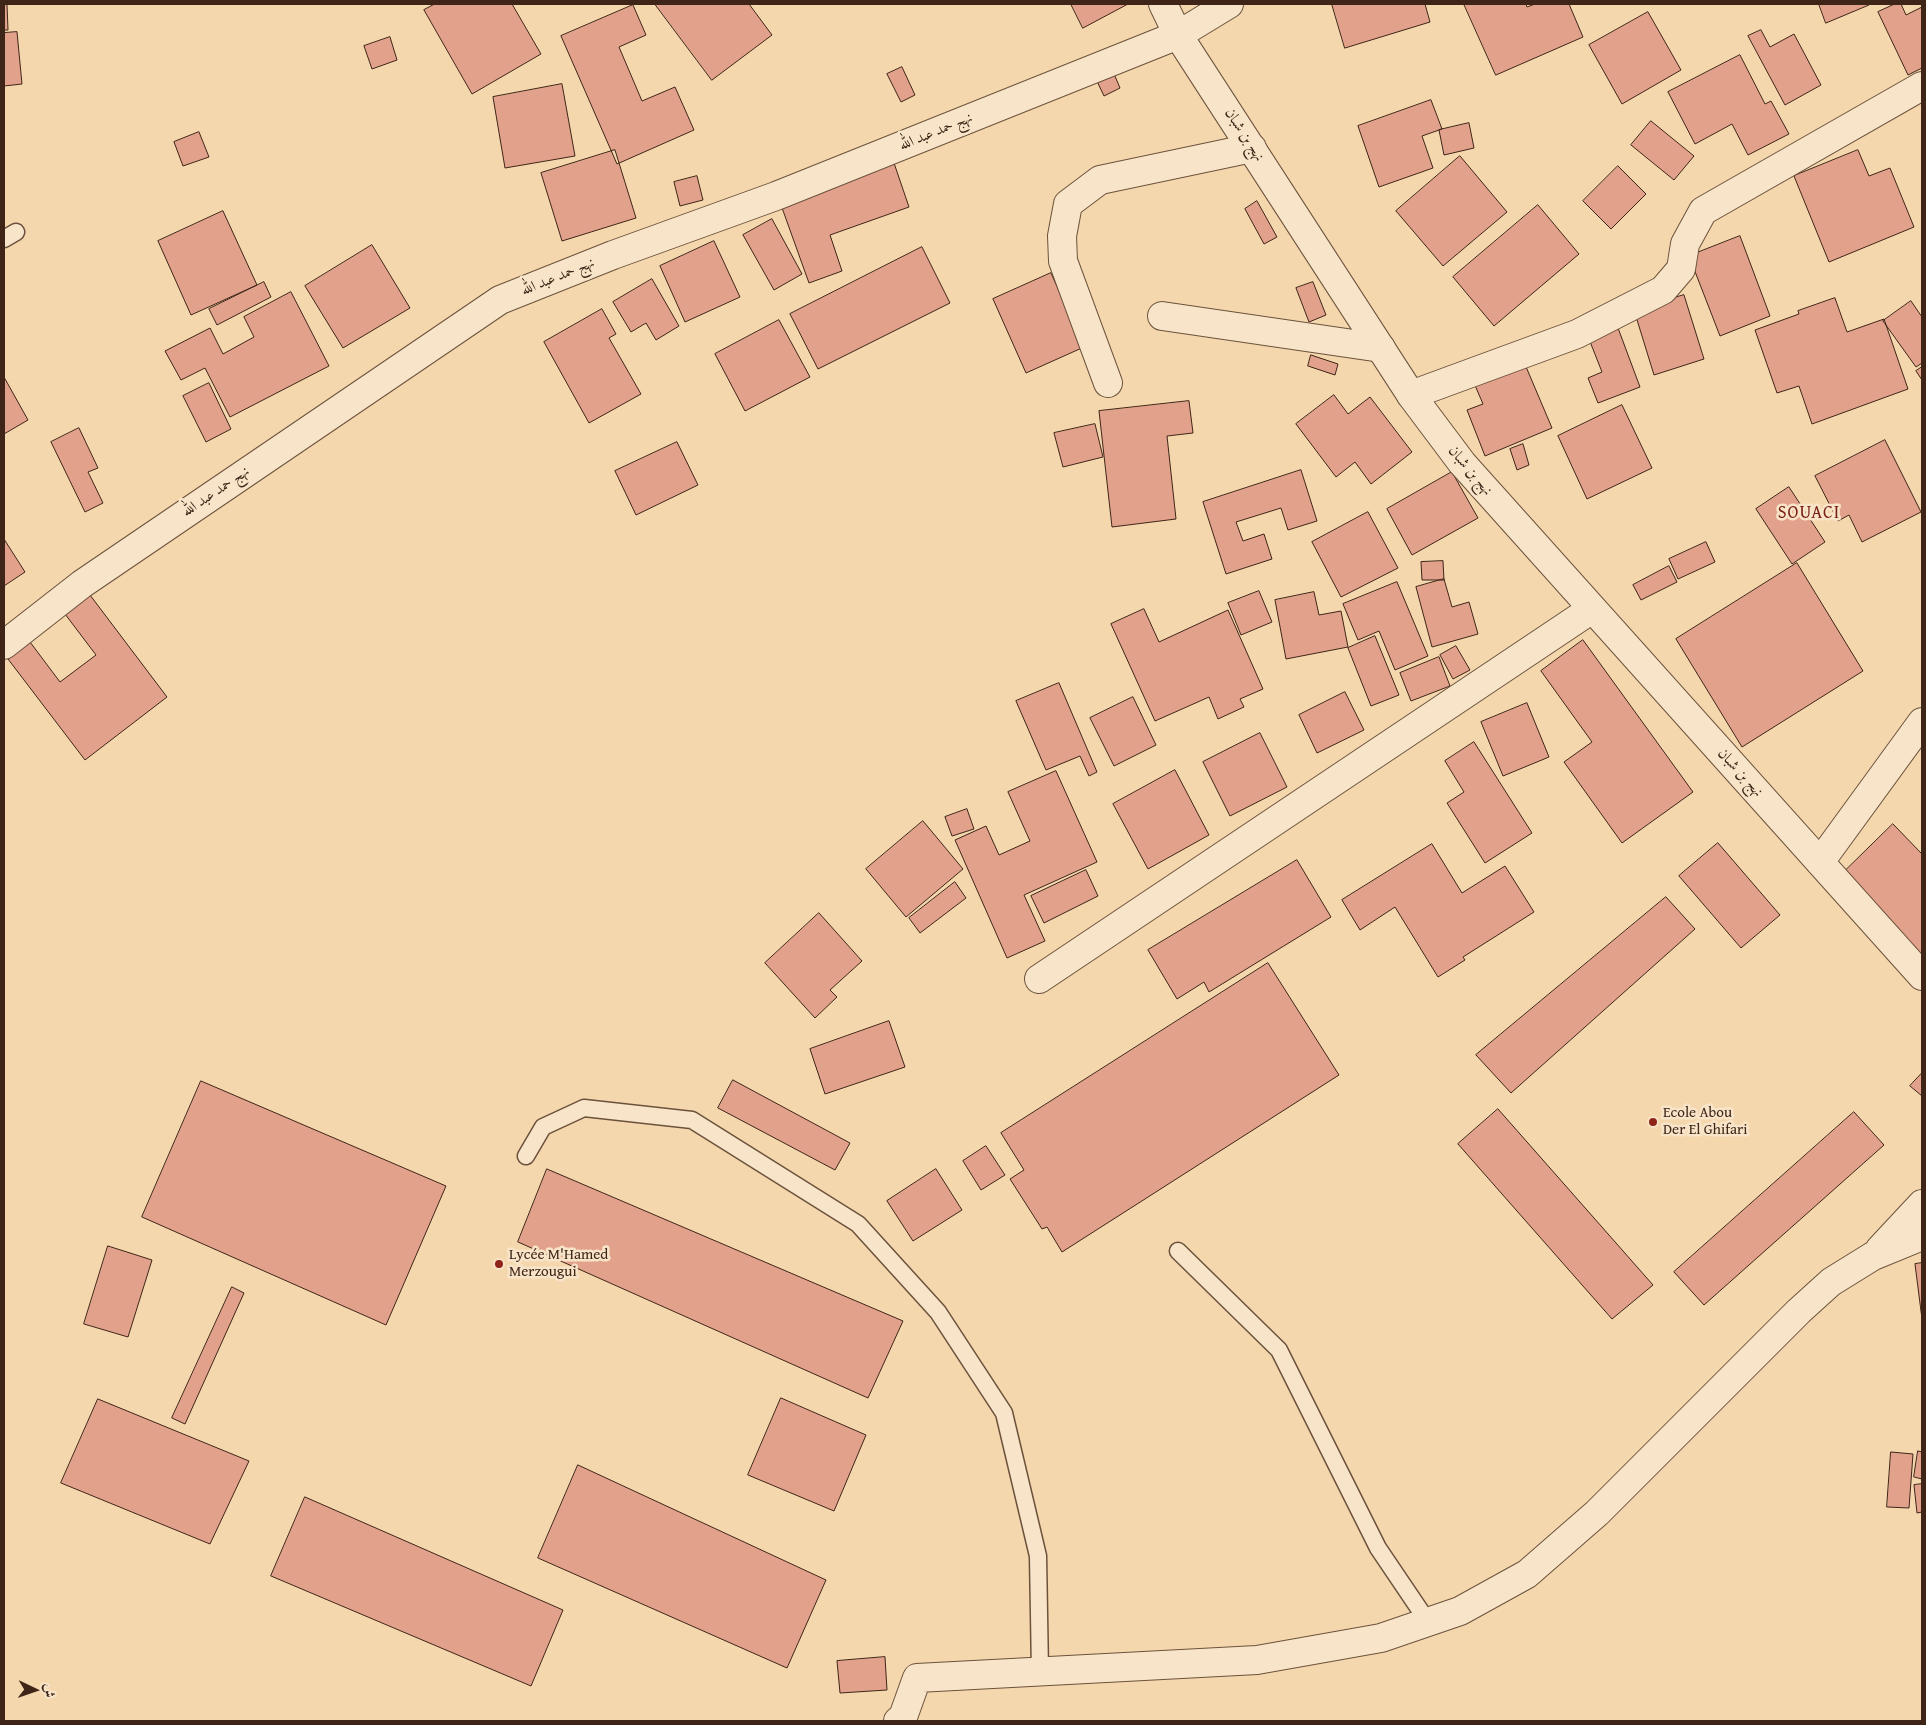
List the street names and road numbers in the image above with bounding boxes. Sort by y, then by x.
street label: نهج بن شبان [1220,105,1268,165]
street label: نهج حمد عبد الله [897,109,975,155]
street label: نهج حمد عبد الله [519,254,597,300]
street label: نهج بن شبان [1444,442,1496,500]
street label: نهج حمد عبد الله [179,463,253,521]
street label: نهج بن شبان [1713,745,1767,801]

